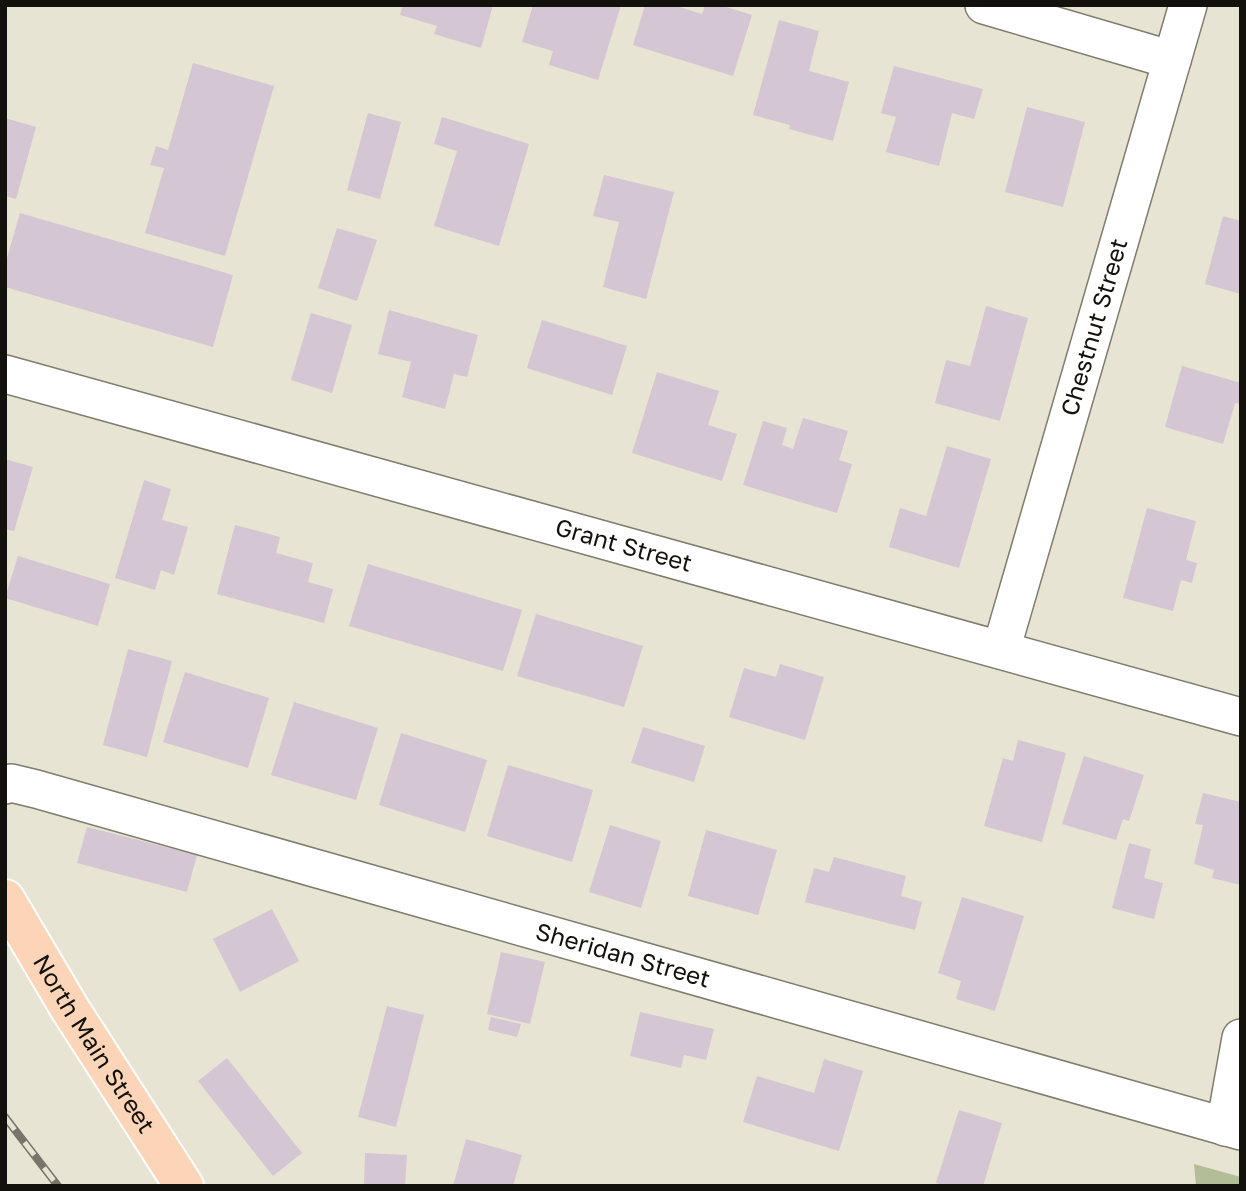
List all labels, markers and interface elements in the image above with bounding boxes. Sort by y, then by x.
street label: Chestnut Street [1054,235,1133,419]
street label: Grant Street [552,511,696,577]
street label: Sheridan Street [533,916,714,993]
street label: North Main Street [28,949,162,1138]

